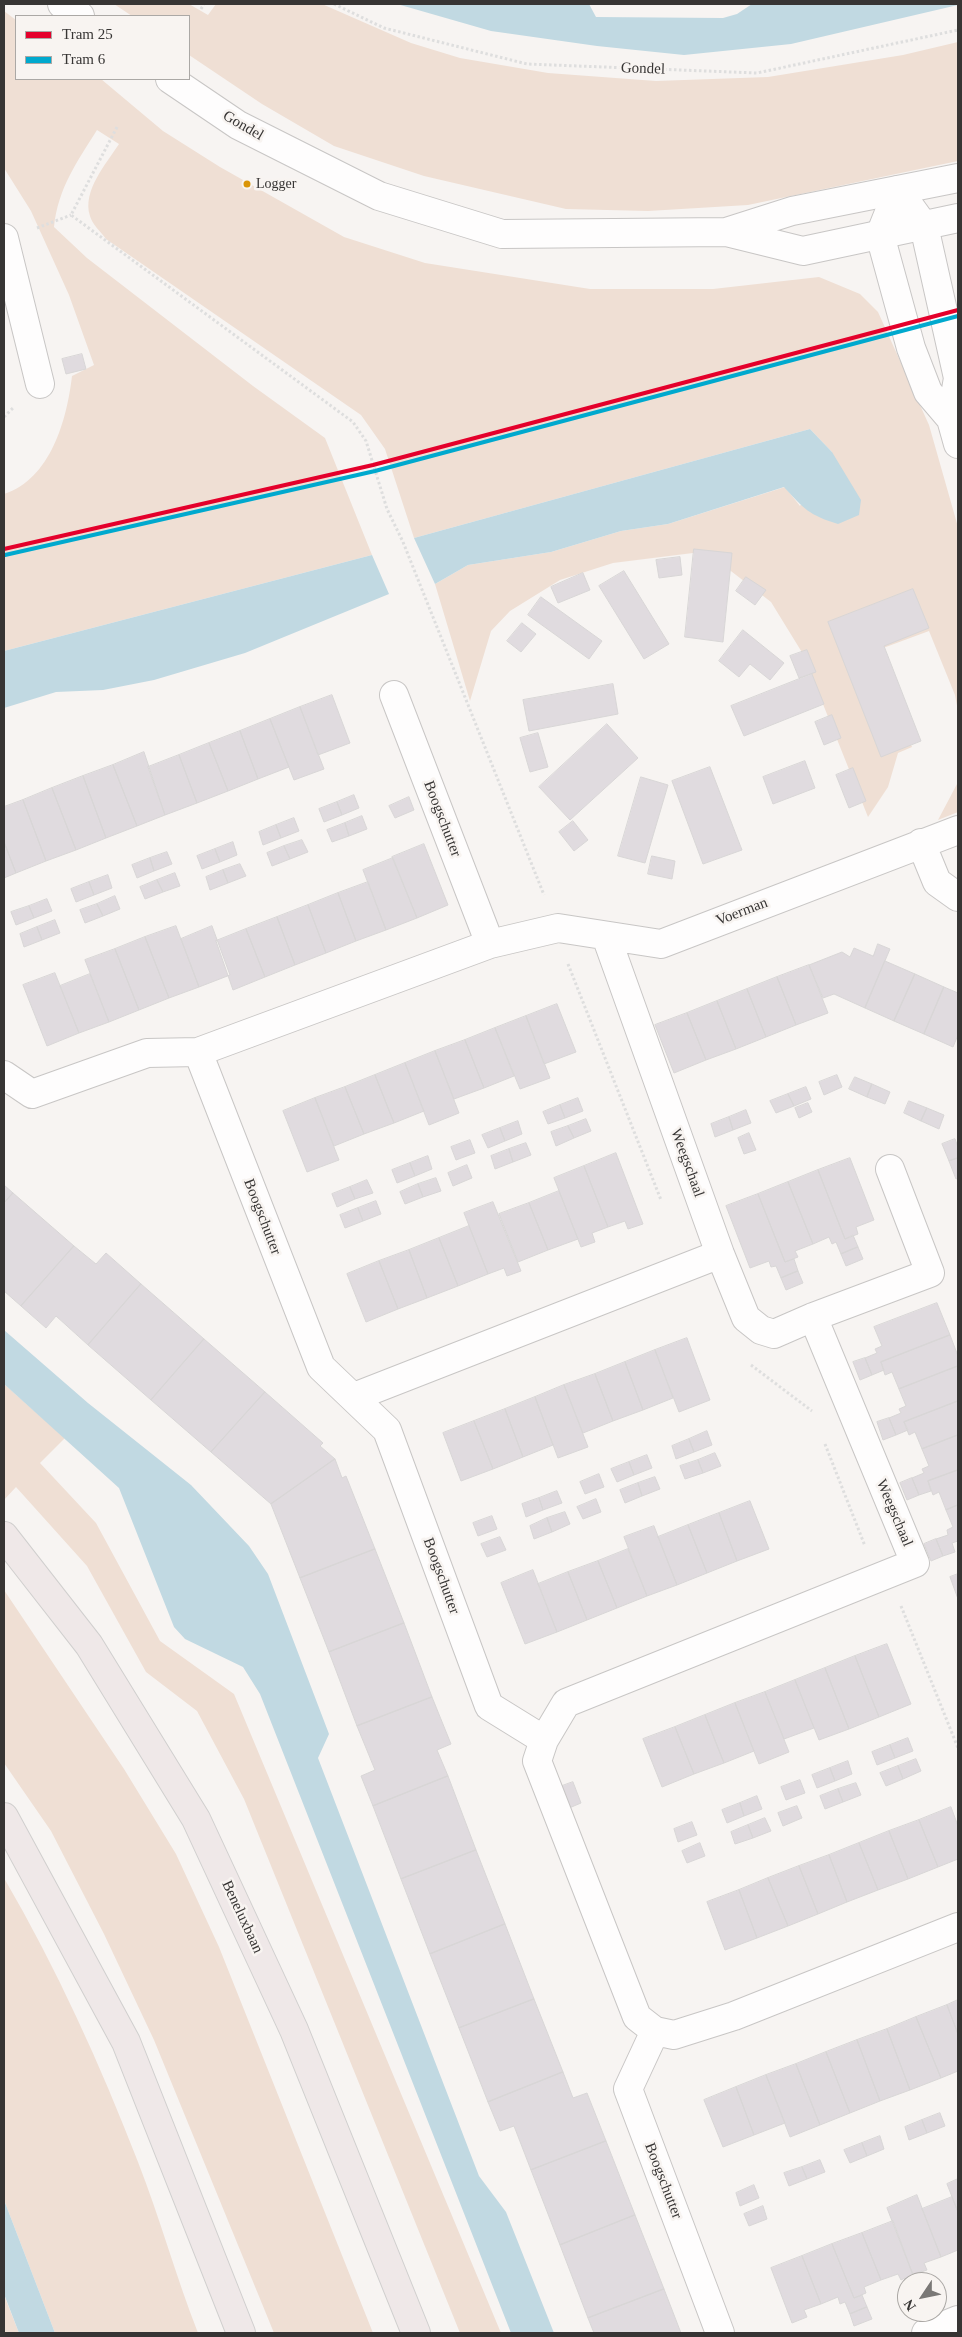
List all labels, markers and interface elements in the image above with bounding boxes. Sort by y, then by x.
legend [15,15,190,80]
text: Tram 25 [62,26,113,42]
text: Tram 6 [62,51,105,67]
street label: Gondel [621,59,665,79]
street label: Gondel [219,107,267,145]
place label: Logger [256,176,296,192]
marker: Logger [242,179,252,189]
street label: Boogschutter [419,778,465,860]
street label: Voerman [714,894,770,930]
street label: Weegschaal [666,1126,708,1200]
street label: Boogschutter [239,1176,285,1258]
street label: Weegschaal [872,1477,916,1549]
street label: Boogschutter [419,1535,463,1617]
street label: Beneluxbaan [217,1878,267,1956]
street label: Boogschutter [640,2140,686,2222]
north arrow [897,2272,947,2322]
text: N [901,2297,919,2313]

